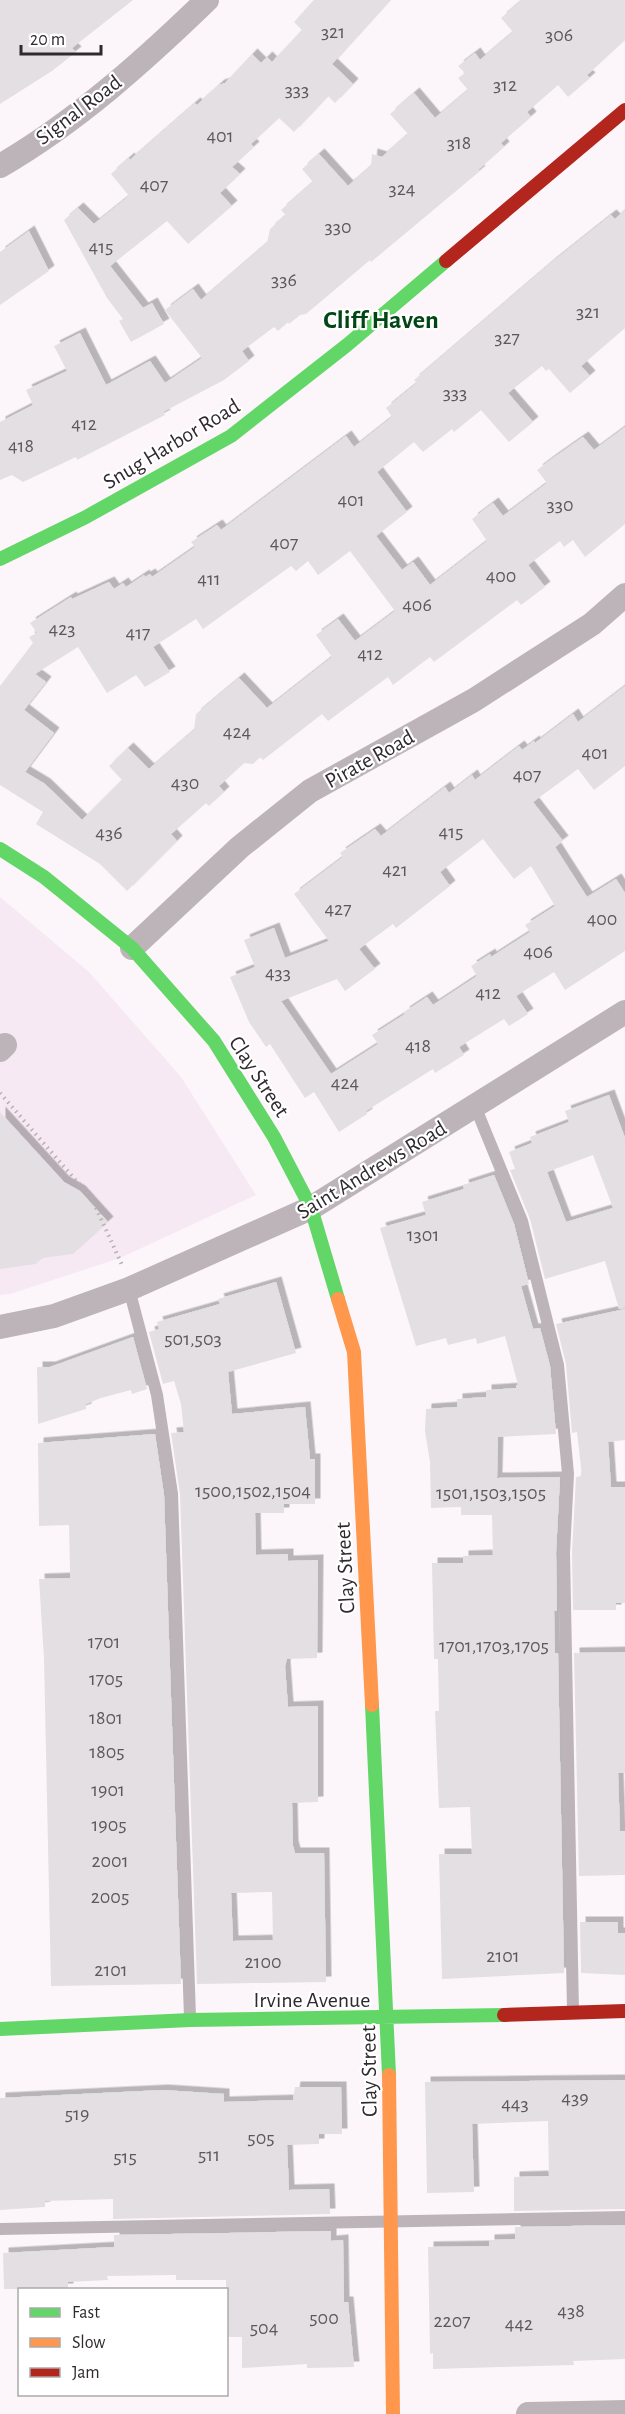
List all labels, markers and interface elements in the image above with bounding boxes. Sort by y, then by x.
scale bar [21,18,100,56]
house number: 321 [321,22,345,42]
house number: 306 [545,25,573,45]
text: 20 m [30,31,65,49]
street label: Signal Road [32,71,125,149]
house number: 312 [493,75,517,95]
house number: 333 [285,80,309,100]
house number: 401 [206,126,234,146]
house number: 318 [447,133,471,153]
house number: 407 [140,175,168,195]
house number: 324 [389,179,415,199]
house number: 330 [324,217,352,237]
house number: 415 [89,237,113,257]
house number: 336 [271,270,297,290]
house number: 321 [576,302,600,322]
district label: Cliff Haven [323,307,439,333]
house number: 327 [494,328,520,348]
house number: 333 [443,383,467,403]
street label: Snug Harbor Road [99,394,244,493]
house number: 412 [71,414,97,434]
house number: 418 [8,436,34,456]
house number: 401 [337,490,365,510]
house number: 330 [546,495,574,515]
house number: 407 [270,533,298,553]
house number: 400 [486,566,516,586]
house number: 411 [197,569,221,589]
house number: 406 [402,595,432,615]
house number: 423 [49,619,75,639]
house number: 417 [126,623,150,643]
house number: 412 [357,644,383,664]
house number: 424 [223,722,251,742]
street label: Pirate Road [321,725,418,792]
house number: 401 [581,743,609,763]
house number: 407 [513,765,541,785]
house number: 430 [171,773,199,793]
house number: 415 [439,822,463,842]
house number: 436 [95,823,123,843]
house number: 421 [382,860,408,880]
house number: 427 [324,899,352,919]
house number: 400 [587,909,617,929]
house number: 406 [523,942,553,962]
house number: 433 [265,963,291,983]
house number: 412 [475,983,501,1003]
street label: Clay Street [225,1032,293,1121]
house number: 418 [405,1036,431,1056]
house number: 424 [331,1073,359,1093]
street label: Saint Andrews Road [293,1117,450,1223]
house number: 1301 [407,1225,439,1245]
house number: 501,503 [164,1329,222,1349]
house number: 1500,1502,1504 [195,1481,311,1501]
house number: 1501,1503,1505 [436,1483,546,1503]
street label: Clay Street [332,1522,358,1614]
house number: 1701 [88,1632,120,1652]
house number: 1701,1703,1705 [439,1636,549,1656]
house number: 1705 [89,1669,123,1689]
house number: 1801 [89,1708,123,1728]
house number: 1805 [89,1742,125,1762]
house number: 1901 [91,1780,125,1800]
house number: 1905 [91,1815,127,1835]
house number: 2001 [91,1851,129,1871]
house number: 2005 [91,1887,129,1907]
house number: 2101 [486,1946,520,1966]
house number: 2100 [244,1952,282,1972]
house number: 2101 [94,1960,128,1980]
street label: Irvine Avenue [254,1989,370,2011]
street label: Clay Street [357,2025,381,2117]
house number: 439 [561,2088,589,2108]
house number: 443 [501,2094,529,2114]
house number: 519 [65,2104,89,2124]
house number: 505 [247,2128,275,2148]
house number: 511 [198,2145,220,2165]
house number: 515 [113,2147,137,2167]
legend [18,2288,228,2396]
house number: 438 [557,2301,585,2321]
text: Fast [72,2304,100,2322]
house number: 500 [309,2308,339,2328]
house number: 2207 [433,2311,471,2331]
house number: 442 [505,2314,533,2334]
house number: 504 [250,2318,278,2338]
text: Slow [72,2334,105,2352]
text: Jam [72,2364,100,2382]

